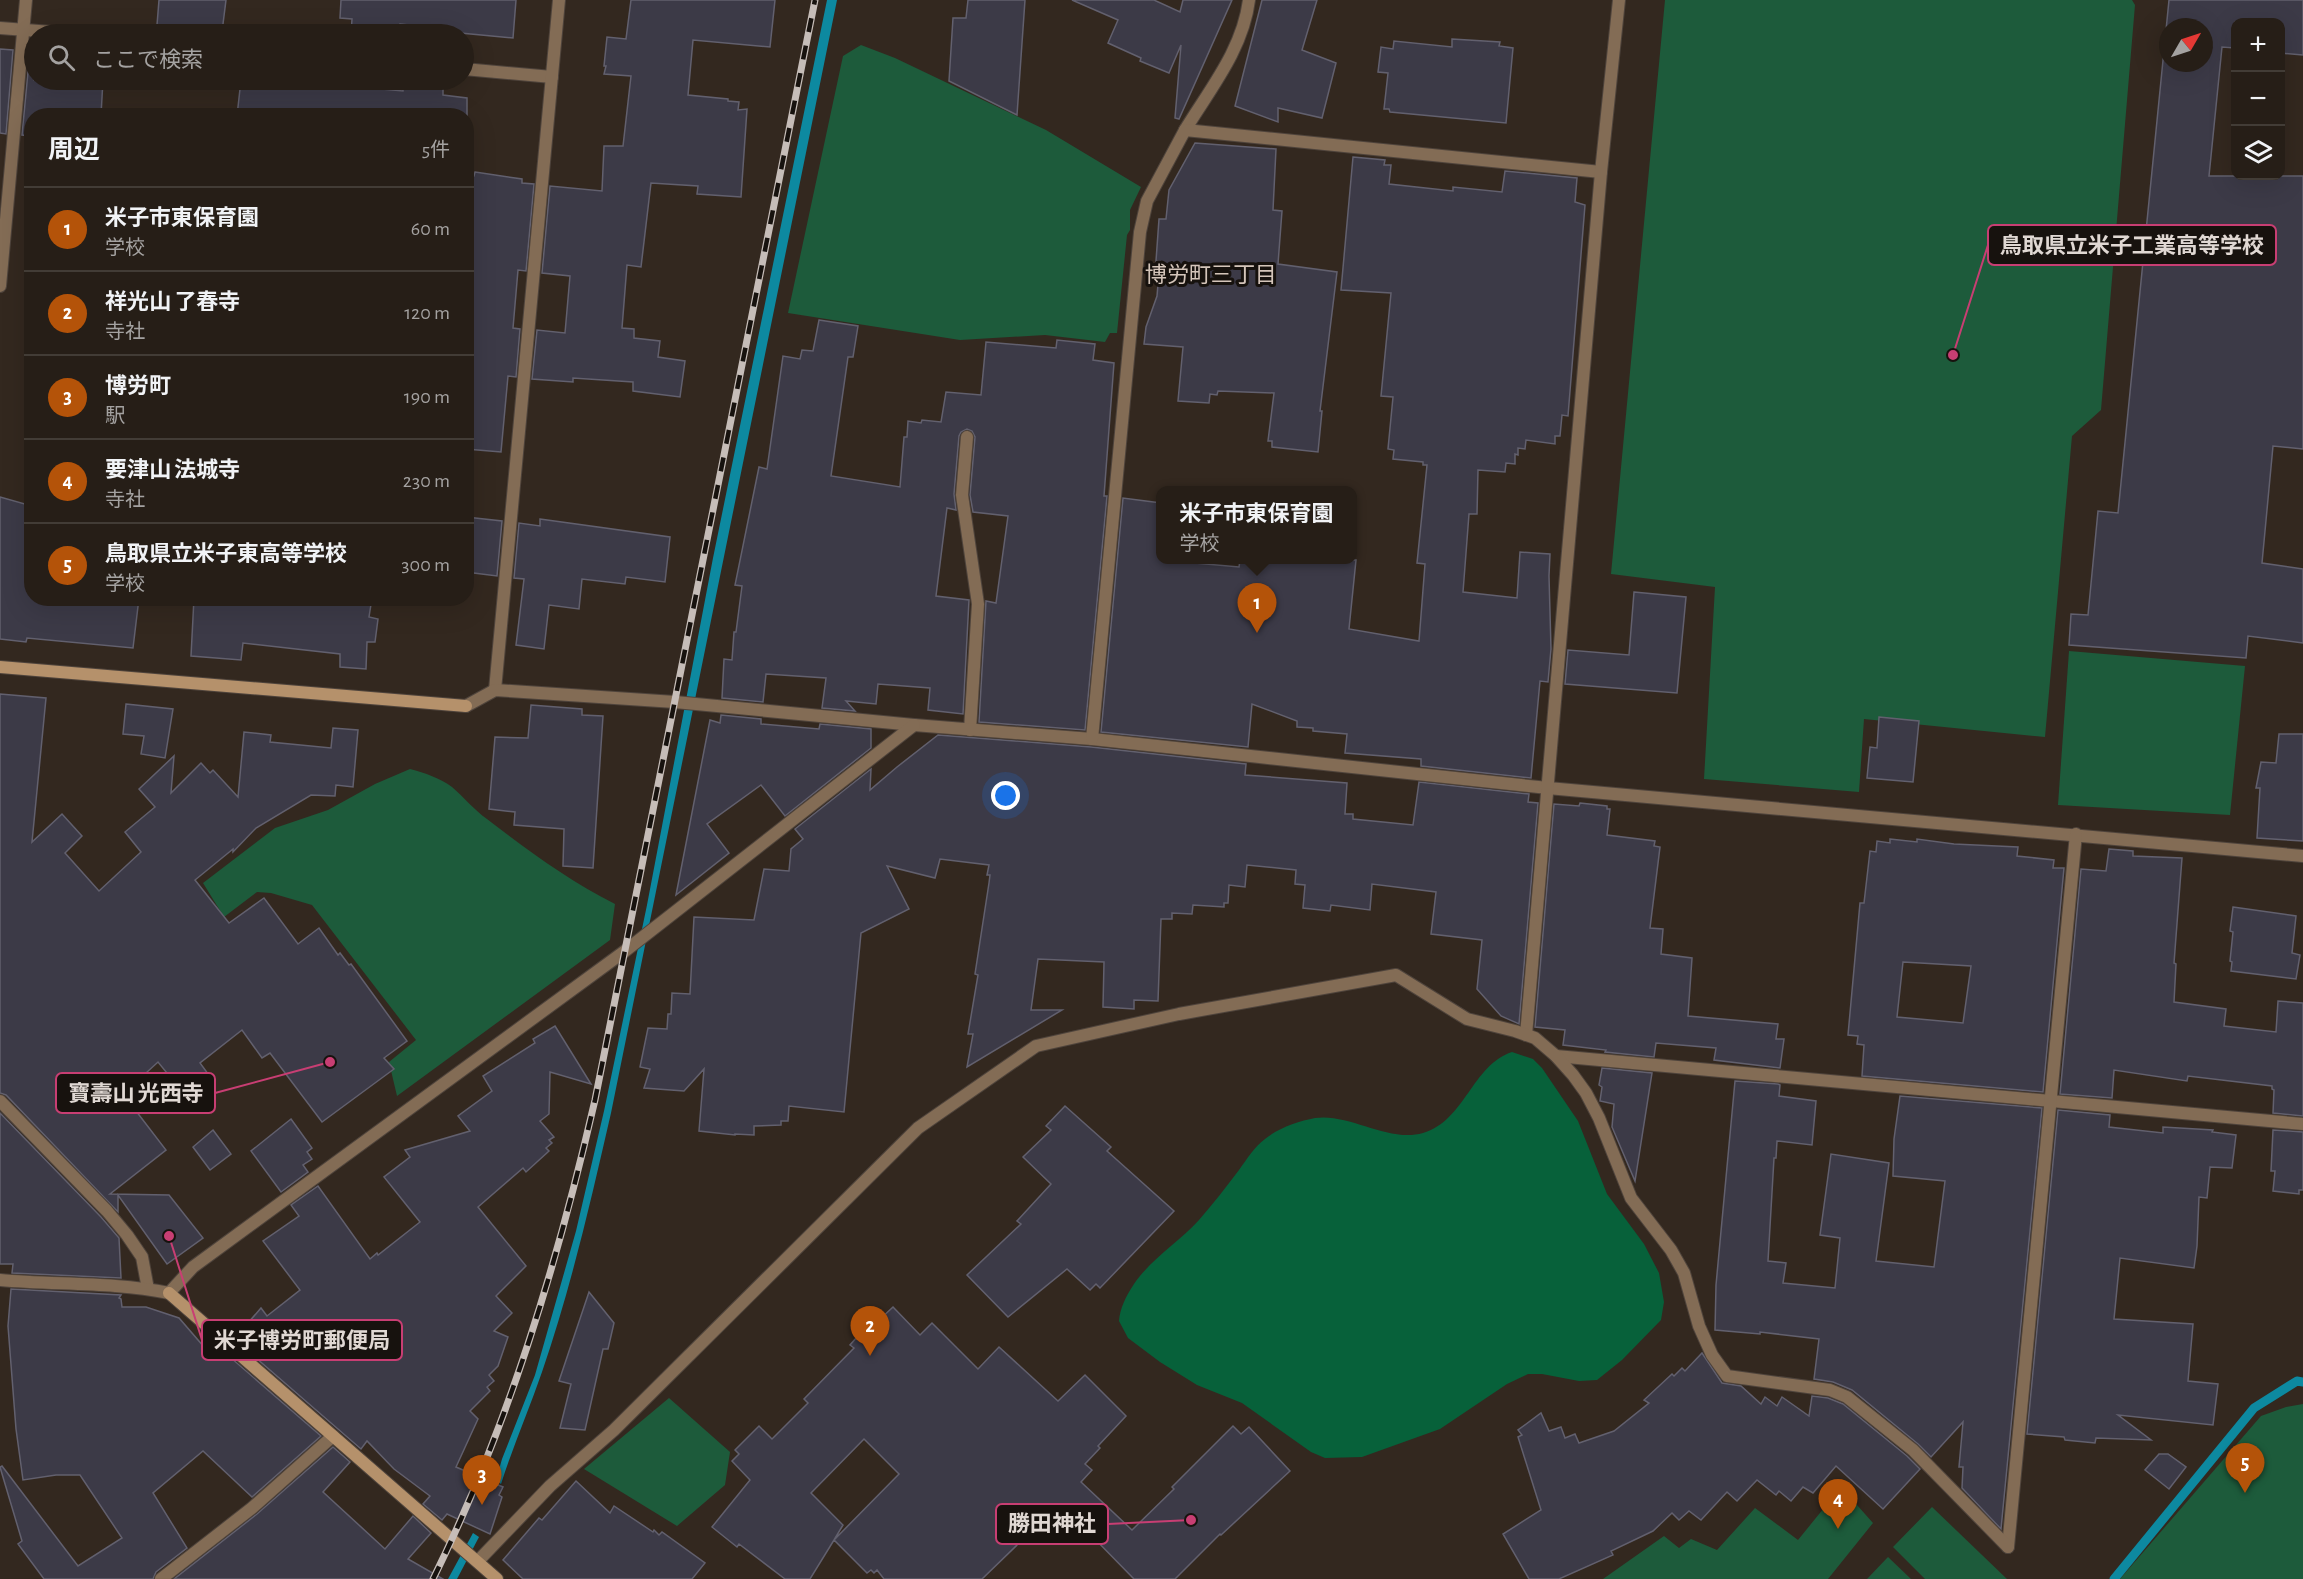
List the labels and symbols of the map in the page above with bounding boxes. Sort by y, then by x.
north arrow [2159,18,2213,72]
callout: 鳥取県立米子工業高等学校 [1988,225,2276,265]
text: 鳥取県立米子工業高等学校 [2000,234,2264,257]
district label: 博労町三丁目 [1145,263,1277,286]
pin: 1 [1238,584,1276,633]
your location [991,781,1020,810]
callout: 寶壽山 光西寺 [56,1073,215,1113]
text: 寶壽山 光西寺 [68,1082,204,1105]
pin: 2 [850,1306,890,1356]
callout: 米子博労町郵便局 [202,1320,402,1360]
text: 米子博労町郵便局 [214,1329,390,1352]
pin: 5 [2226,1444,2264,1493]
pin: 3 [462,1456,502,1505]
pin: 4 [1818,1480,1858,1529]
callout: 勝田神社 [996,1504,1108,1544]
text: 勝田神社 [1008,1512,1096,1535]

